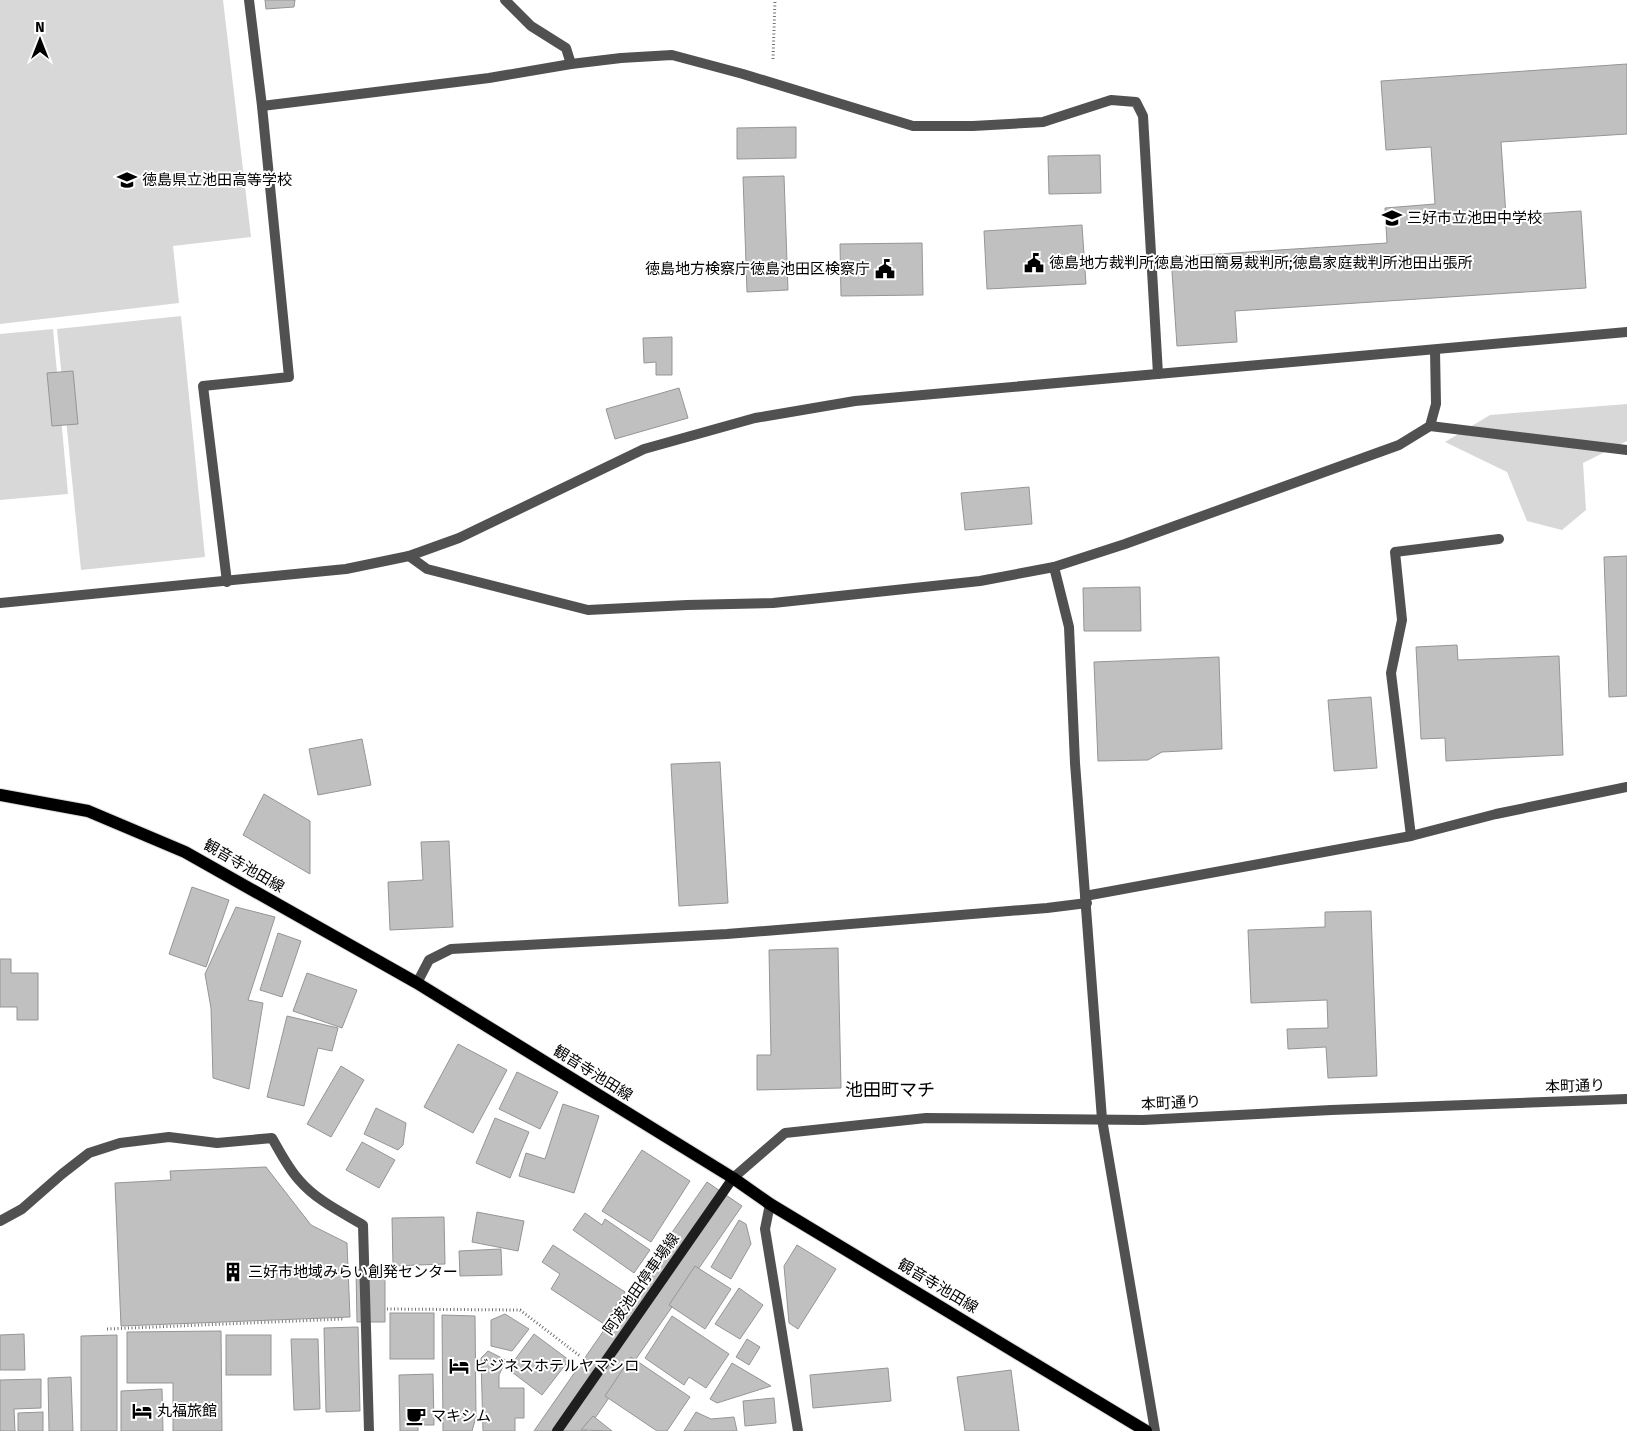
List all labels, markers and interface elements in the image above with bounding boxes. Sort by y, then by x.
north arrow [15,15,65,65]
text: N [35,19,45,36]
school or university icon: 徳島県立池田高等学校 [116,169,138,191]
place label: 徳島県立池田高等学校 [142,171,292,189]
school or university icon: 三好市立池田中学校 [1381,207,1403,229]
place label: 三好市立池田中学校 [1407,209,1542,227]
public building icon: 徳島地方裁判所徳島池田簡易裁判所;徳島家庭裁判所池田出張所 [1023,252,1045,274]
place label: 徳島地方裁判所徳島池田簡易裁判所;徳島家庭裁判所池田出張所 [1049,254,1473,272]
public building icon: 徳島地方検察庁徳島池田区検察庁 [874,258,896,280]
place label: 徳島地方検察庁徳島池田区検察庁 [645,260,870,278]
street label: 観音寺池田線 [201,836,287,896]
street label: 観音寺池田線 [550,1042,636,1104]
street label: 本町通り [1545,1076,1605,1096]
district label: 池田町マチ [845,1079,935,1101]
street label: 本町通り [1141,1092,1201,1114]
street label: 阿波池田停車場線 [599,1230,683,1338]
street label: 観音寺池田線 [895,1255,981,1317]
building icon: 三好市地域みらい創発センター [222,1261,244,1283]
place label: 三好市地域みらい創発センター [248,1263,458,1281]
hotel icon: ビジネスホテルヤマシロ [448,1355,470,1377]
place label: ビジネスホテルヤマシロ [474,1357,639,1375]
hotel icon: 丸福旅館 [131,1400,153,1422]
place label: 丸福旅館 [157,1402,217,1420]
cafe icon: マキシム [405,1405,427,1427]
place label: マキシム [431,1407,491,1425]

